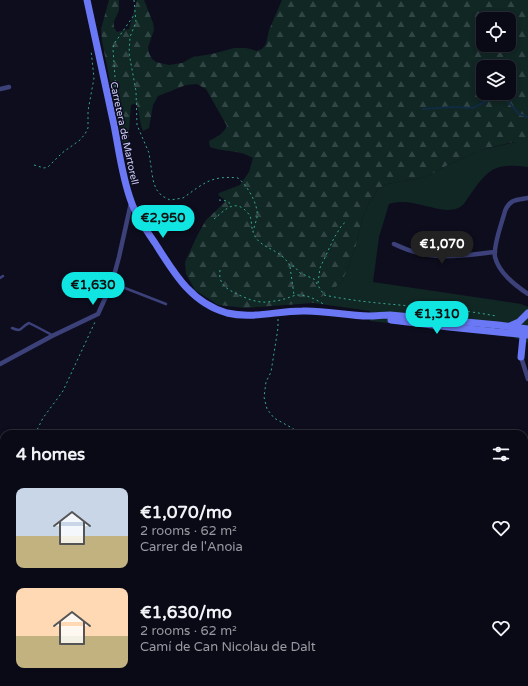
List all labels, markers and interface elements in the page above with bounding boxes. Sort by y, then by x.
map controls [476,12,516,100]
button: locate [476,12,516,52]
button: layers [476,60,516,100]
street label: Carretera de Martorell [107,81,141,186]
pin: €2,950 [130,205,196,239]
text: €2,950 [141,210,185,226]
pin: €1,070 [409,231,475,265]
text: €1,070 [420,236,464,252]
pin: €1,630 [60,272,126,306]
text: €1,630 [71,277,115,293]
pin: €1,310 [404,301,470,335]
text: €1,310 [415,306,459,322]
icon: filters [490,443,512,465]
text: 4 homes [16,444,85,465]
text: €1,070/mo [140,502,232,523]
icon: home [48,504,96,552]
icon: heart [490,517,512,539]
text: 2 rooms · 62 m² [140,523,237,539]
text: Carrer de l'Anoia [140,539,243,555]
text: €1,630/mo [140,602,232,623]
icon: home [48,604,96,652]
icon: heart [490,617,512,639]
text: 2 rooms · 62 m² [140,623,237,639]
text: Camí de Can Nicolau de Dalt [140,639,316,655]

